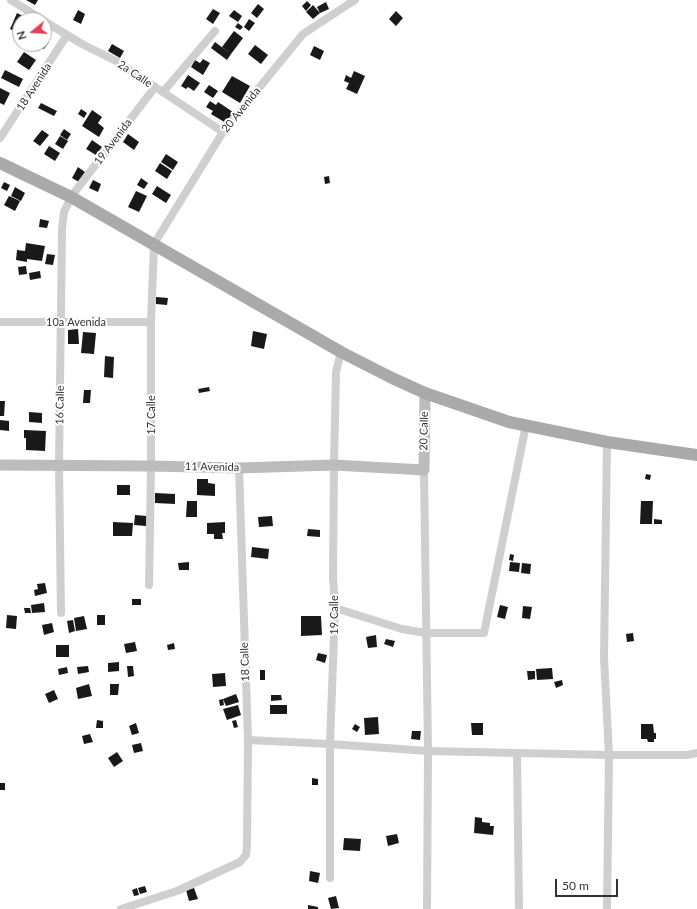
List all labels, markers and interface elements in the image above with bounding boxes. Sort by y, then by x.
north arrow [12,12,52,52]
text: N [14,30,29,42]
street label: 2a Calle [115,58,155,90]
street label: 18 Avenida [14,61,54,113]
street label: 20 Avenida [219,85,263,135]
street label: 19 Avenida [91,116,135,168]
street label: 10a Avenida [46,315,106,329]
street label: 16 Calle [53,385,67,425]
street label: 17 Calle [144,395,158,435]
street label: 20 Calle [417,411,431,451]
street label: 11 Avenida [185,460,239,474]
street label: 19 Calle [327,595,341,635]
street label: 18 Calle [238,642,252,682]
scale bar [557,871,620,897]
text: 50 m [562,878,589,893]

